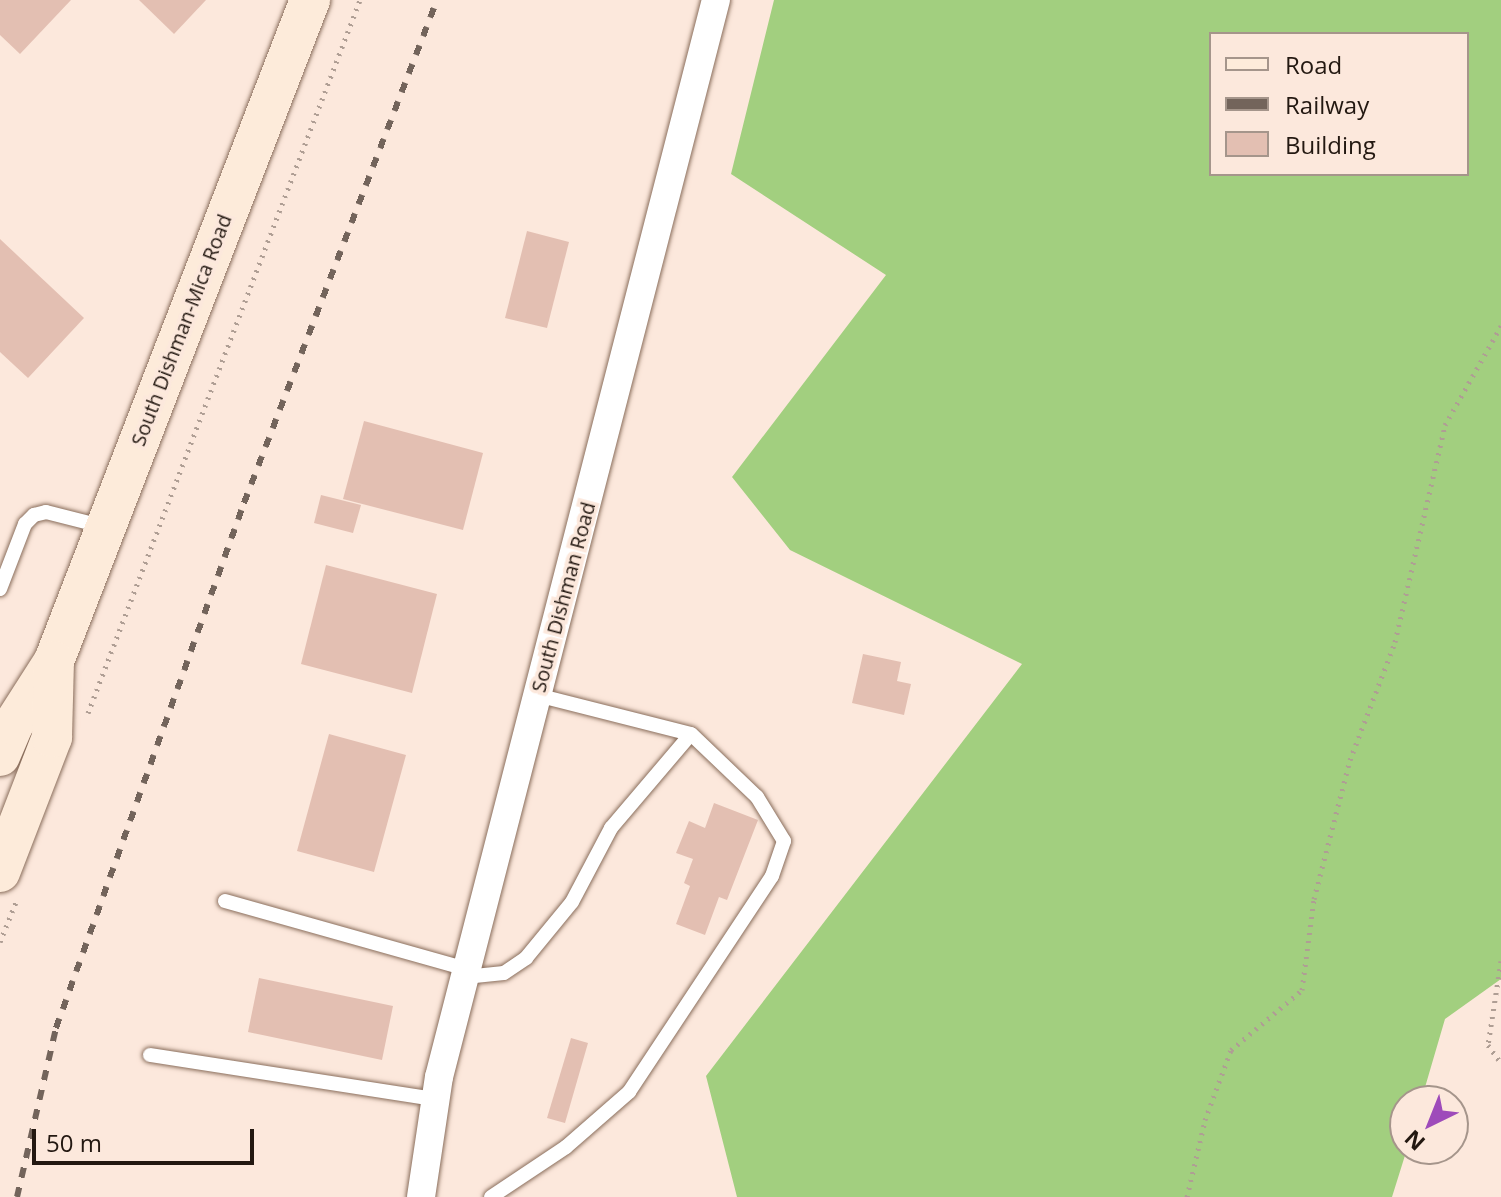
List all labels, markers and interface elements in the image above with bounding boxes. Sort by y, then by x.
legend [1209,32,1469,176]
text: Road [1285,48,1342,81]
text: Railway [1285,88,1369,121]
text: Building [1285,128,1376,161]
street label: South Dishman-Mica Road [126,211,236,449]
street label: South Dishman Road [526,499,600,695]
north arrow [1389,1085,1469,1165]
scale bar [36,1113,258,1163]
text: N [1397,1124,1431,1158]
text: 50 m [46,1126,102,1159]

